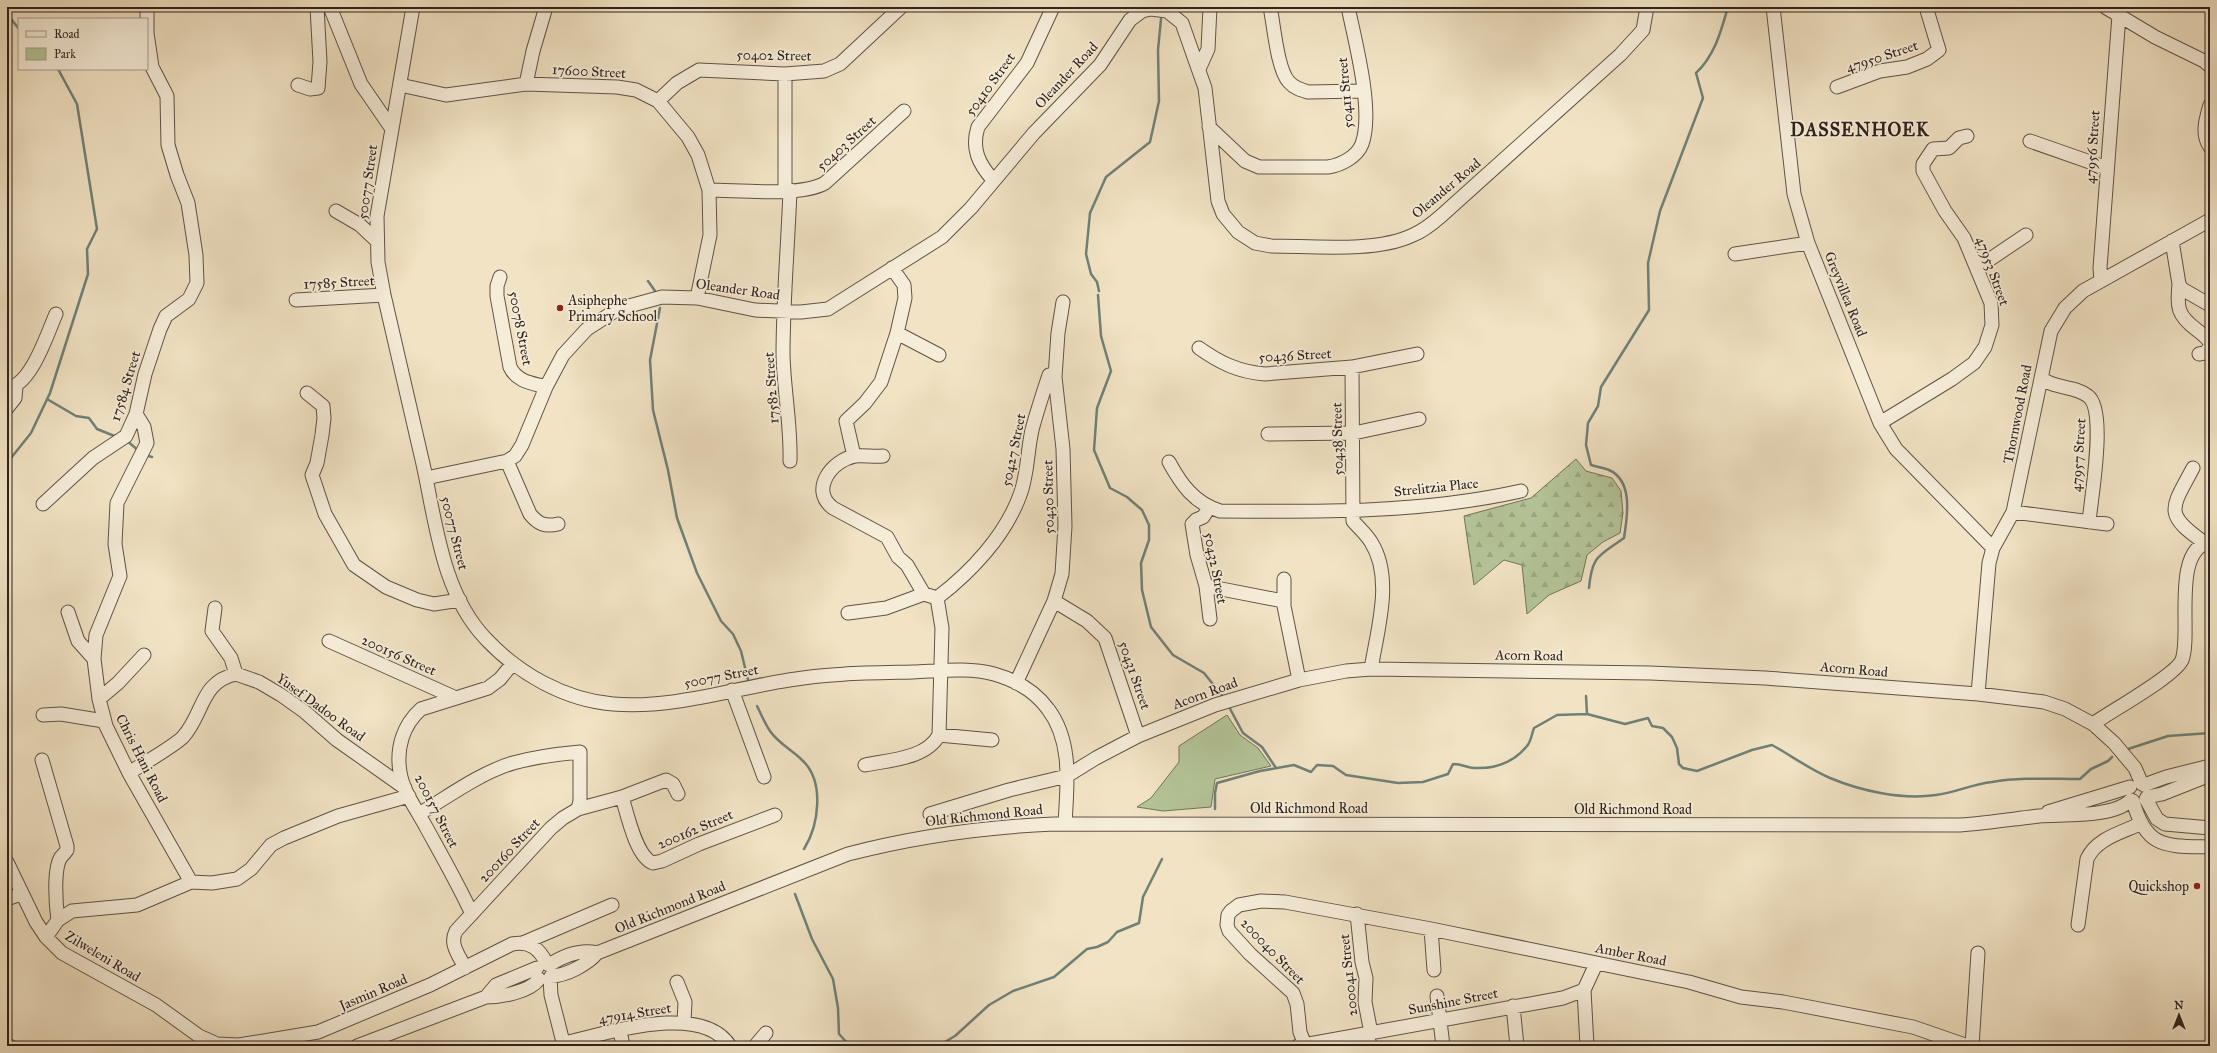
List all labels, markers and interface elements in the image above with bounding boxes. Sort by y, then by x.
legend [18,18,148,70]
text: Road [54,27,80,41]
street label: 47950 Street [1844,37,1920,76]
street label: Oleander Road [1031,39,1101,112]
street label: 50402 Street [736,46,812,65]
text: Park [54,47,76,61]
street label: 50410 Street [962,49,1019,119]
street label: 50411 Street [1334,57,1357,129]
street label: 17600 Street [551,61,627,82]
street label: 47956 Street [2081,110,2104,184]
street label: 50403 Street [813,112,880,174]
district label: DASSENHOEK [1790,119,1930,141]
street label: 50077 Street [354,143,381,221]
street label: Oleander Road [1408,155,1484,222]
street label: 47953 Street [1972,234,2013,308]
street label: Greyvillea Road [1821,249,1870,339]
street label: 17585 Street [303,272,375,293]
street label: Oleander Road [695,275,781,304]
street label: 50078 Street [505,289,536,367]
place label: Asiphephe Primary School [567,292,657,325]
marker: Asiphephe Primary School [555,303,565,313]
street label: 50436 Street [1258,345,1332,366]
street label: 17584 Street [107,349,144,423]
street label: 17582 Street [761,352,782,424]
street label: Thornwood Road [2000,363,2035,465]
street label: 50438 Street [1328,402,1347,476]
street label: 50427 Street [997,412,1030,488]
street label: 47957 Street [2067,418,2090,493]
street label: 50430 Street [1039,460,1058,534]
street label: Strelitzia Place [1393,475,1479,500]
street label: 50077 Street [437,494,472,572]
street label: 50432 Street [1200,531,1231,605]
street label: 200156 Street [359,631,439,680]
street label: 50431 Street [1115,639,1154,712]
street label: Acorn Road [1494,646,1563,665]
street label: Acorn Road [1818,658,1889,681]
street label: 50077 Street [682,661,760,692]
street label: Yusef Dadoo Road [273,670,368,745]
street label: Acorn Road [1169,674,1240,713]
street label: Chris Hani Road [112,711,171,805]
street label: 200157 Street [411,772,462,851]
street label: Old Richmond Road [1250,800,1368,817]
street label: Old Richmond Road [924,801,1044,830]
street label: Old Richmond Road [1574,801,1692,818]
street label: 200162 Street [655,806,736,853]
street label: 200160 Street [475,815,543,886]
street label: Old Richmond Road [612,877,728,937]
place label: Quickshop [2128,878,2189,895]
marker: Quickshop [2192,881,2202,891]
street label: 200040 Street [1237,915,1308,988]
street label: Zilweleni Road [62,927,144,986]
street label: 200041 Street [1336,933,1361,1017]
street label: Amber Road [1593,939,1668,970]
street label: Jasmin Road [335,970,410,1016]
street label: Sunshine Street [1407,984,1499,1019]
north arrow [2159,995,2199,1035]
street label: 47914 Street [598,999,673,1028]
text: N [2174,999,2184,1012]

